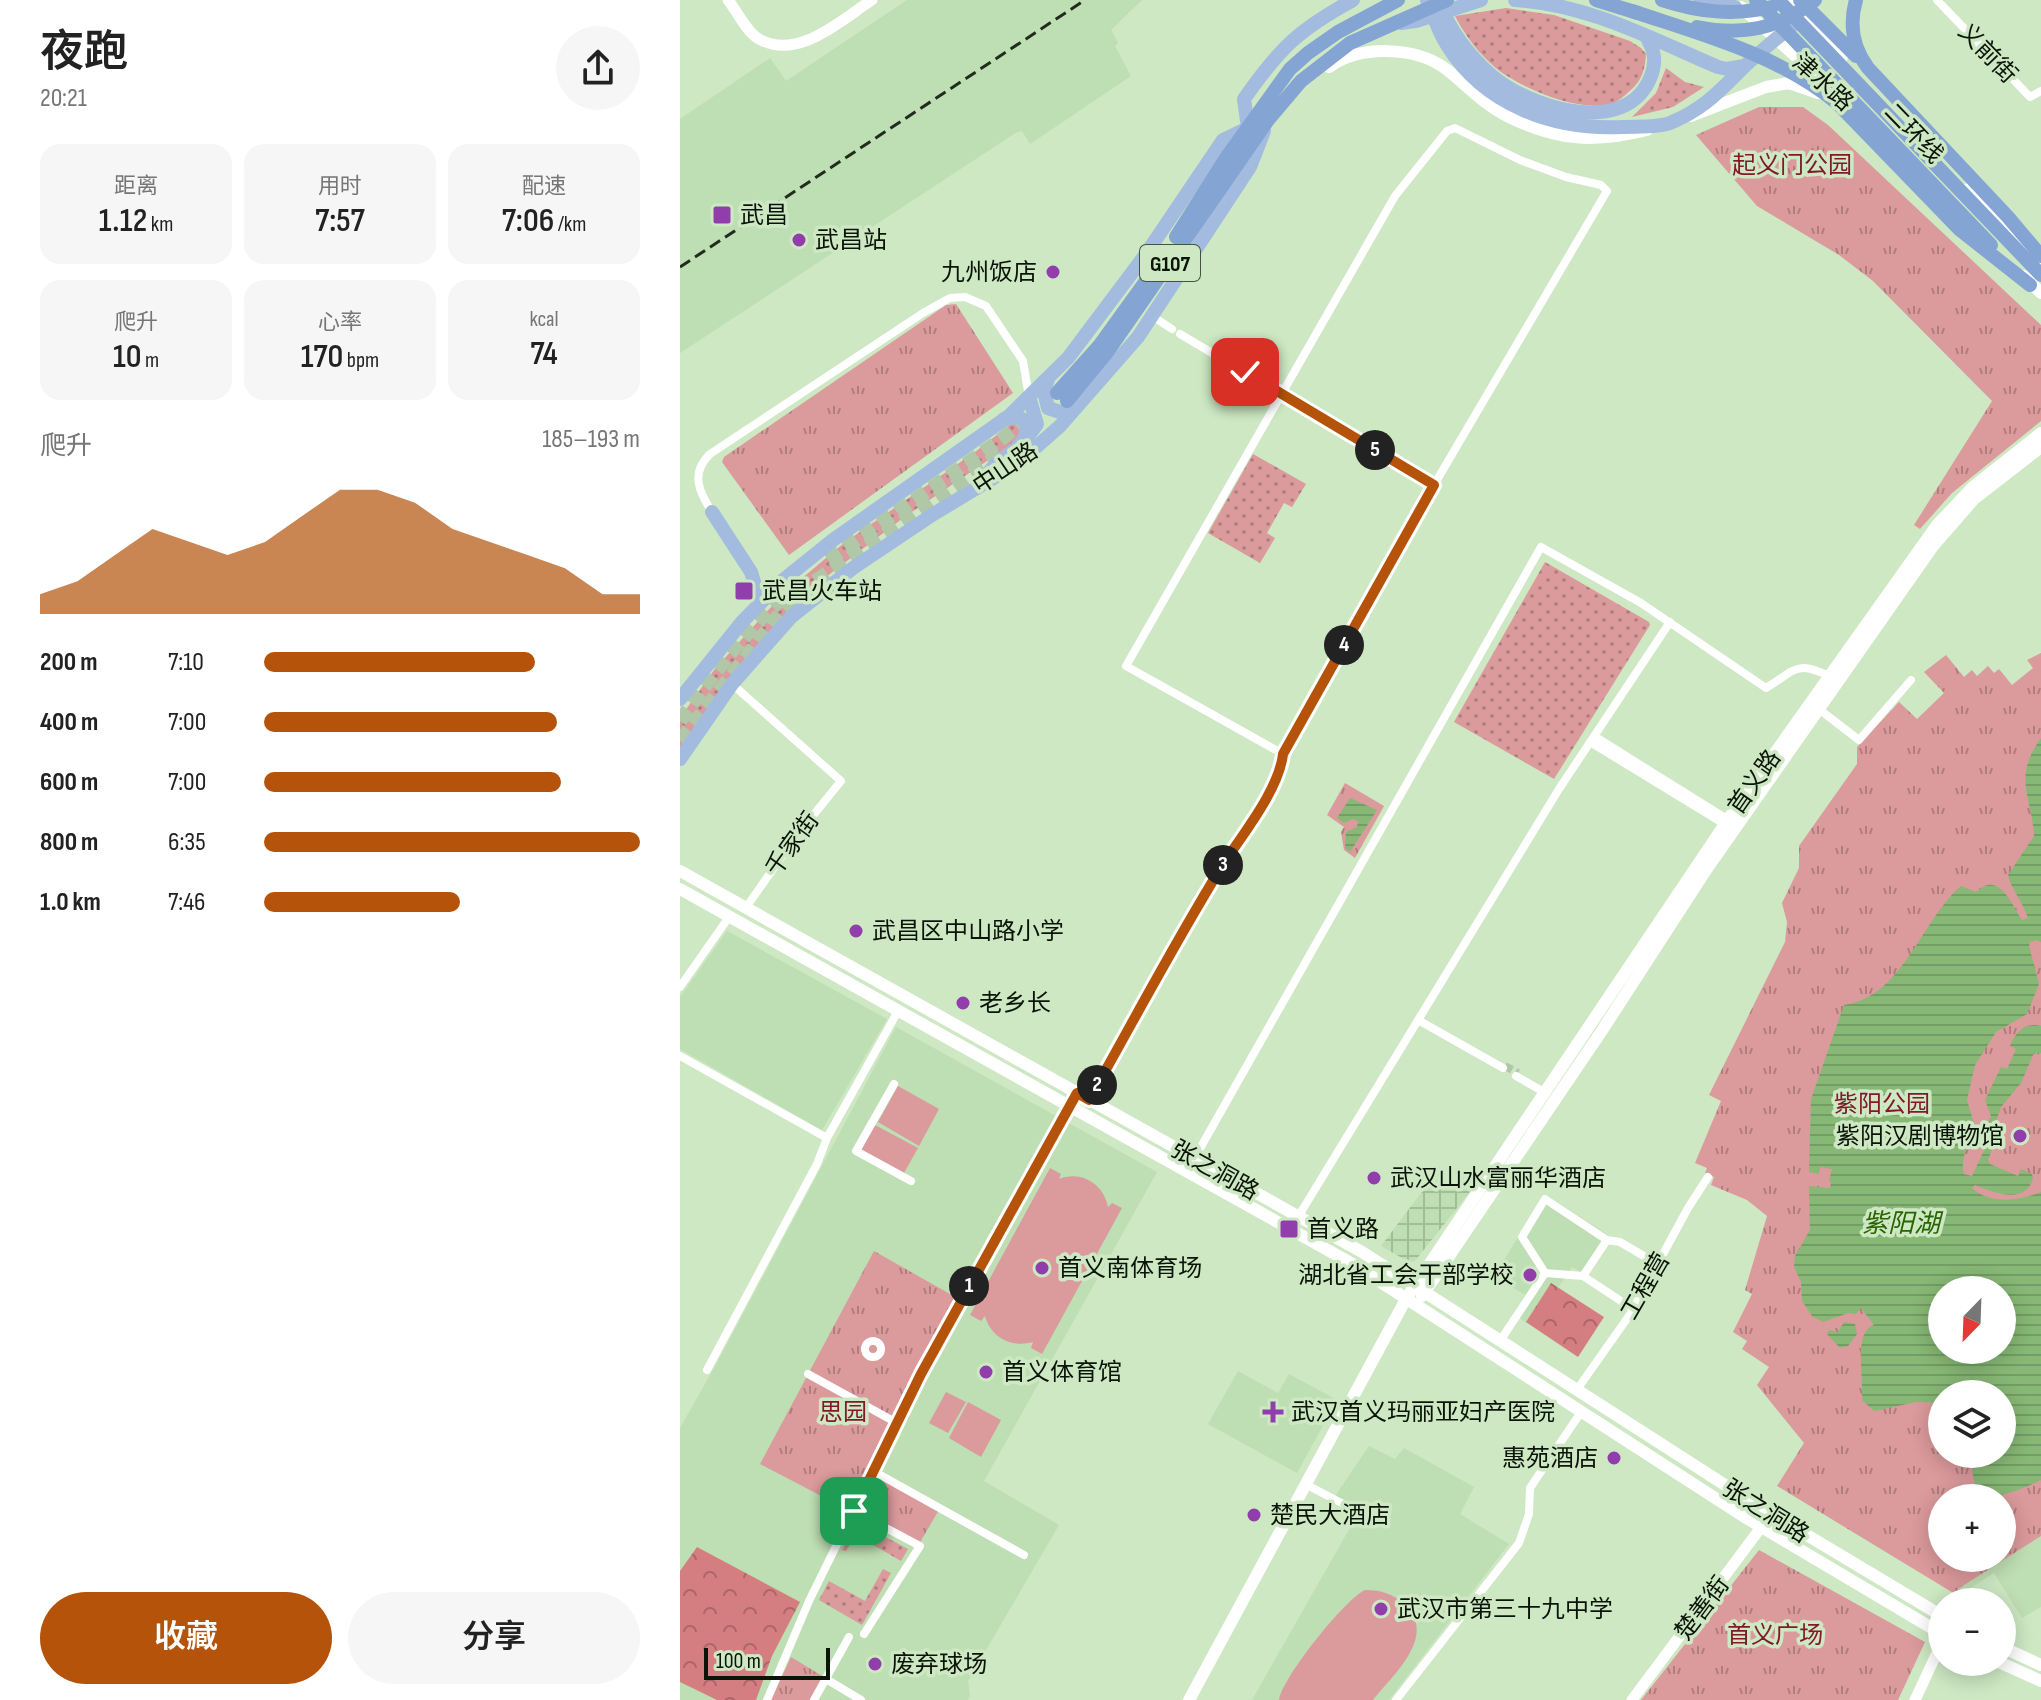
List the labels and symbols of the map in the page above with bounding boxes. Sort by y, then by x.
street label: 义前街 [1952,17,2023,89]
street label: 津水路 [1786,48,1859,117]
street label: 二环线 [1878,97,1949,169]
park label: 起义门公园 [1732,151,1852,180]
place label: 武昌 [740,201,788,230]
marker: 武昌 [711,204,733,226]
place label: 武昌站 [815,226,887,255]
marker: 武昌站 [790,231,808,249]
road number: G107 [1140,245,1200,281]
place label: 九州饭店 [941,258,1037,287]
marker: 九州饭店 [1044,263,1062,281]
pin [1211,338,1279,406]
pin: 5 [1355,430,1395,470]
street label: 中山路 [967,436,1043,501]
place label: 武昌火车站 [762,577,882,606]
marker: 武昌火车站 [733,580,755,602]
pin: 4 [1324,625,1364,665]
street label: 首义路 [1722,744,1787,820]
street label: 千家街 [760,807,825,882]
pin: 3 [1203,845,1243,885]
place label: 武昌区中山路小学 [872,917,1064,946]
marker: 武昌区中山路小学 [847,922,865,940]
place label: 老乡长 [979,989,1051,1018]
marker: 老乡长 [954,994,972,1012]
pin: 2 [1077,1065,1117,1105]
park label: 紫阳公园 [1834,1090,1930,1119]
place label: 紫阳汉剧博物馆 [1836,1122,2004,1151]
marker: 紫阳汉剧博物馆 [2011,1127,2029,1145]
street label: 张之洞路 [1166,1134,1264,1206]
place label: 武汉山水富丽华酒店 [1390,1164,1606,1193]
marker: 武汉山水富丽华酒店 [1365,1169,1383,1187]
water label: 紫阳湖 [1862,1209,1944,1240]
place label: 首义路 [1307,1215,1379,1244]
marker: 首义路 [1278,1218,1300,1240]
street label: 工程营 [1615,1248,1676,1325]
place label: 首义南体育场 [1058,1254,1202,1283]
marker: 首义南体育场 [1033,1259,1051,1277]
place label: 湖北省工会干部学校 [1298,1261,1514,1290]
pin: 1 [949,1266,989,1306]
marker: 湖北省工会干部学校 [1521,1266,1539,1284]
north arrow [1928,1276,2016,1364]
place label: 首义体育馆 [1002,1358,1122,1387]
marker: 首义体育馆 [977,1363,995,1381]
park label: 思园 [819,1398,867,1427]
place label: 武汉首义玛丽亚妇产医院 [1291,1398,1555,1427]
marker: 武汉首义玛丽亚妇产医院 [1262,1401,1284,1423]
place label: 惠苑酒店 [1502,1444,1598,1473]
marker: 惠苑酒店 [1605,1449,1623,1467]
street label: 张之洞路 [1717,1474,1814,1549]
pin [820,1477,888,1545]
place label: 楚民大酒店 [1270,1501,1390,1530]
marker: 楚民大酒店 [1245,1506,1263,1524]
street label: 楚善街 [1669,1571,1736,1646]
place label: 武汉市第三十九中学 [1397,1595,1613,1624]
marker: 武汉市第三十九中学 [1372,1600,1390,1618]
park label: 首义广场 [1727,1621,1823,1650]
scale bar [704,1644,830,1680]
place label: 废弃球场 [891,1650,987,1679]
marker: 废弃球场 [866,1655,884,1673]

